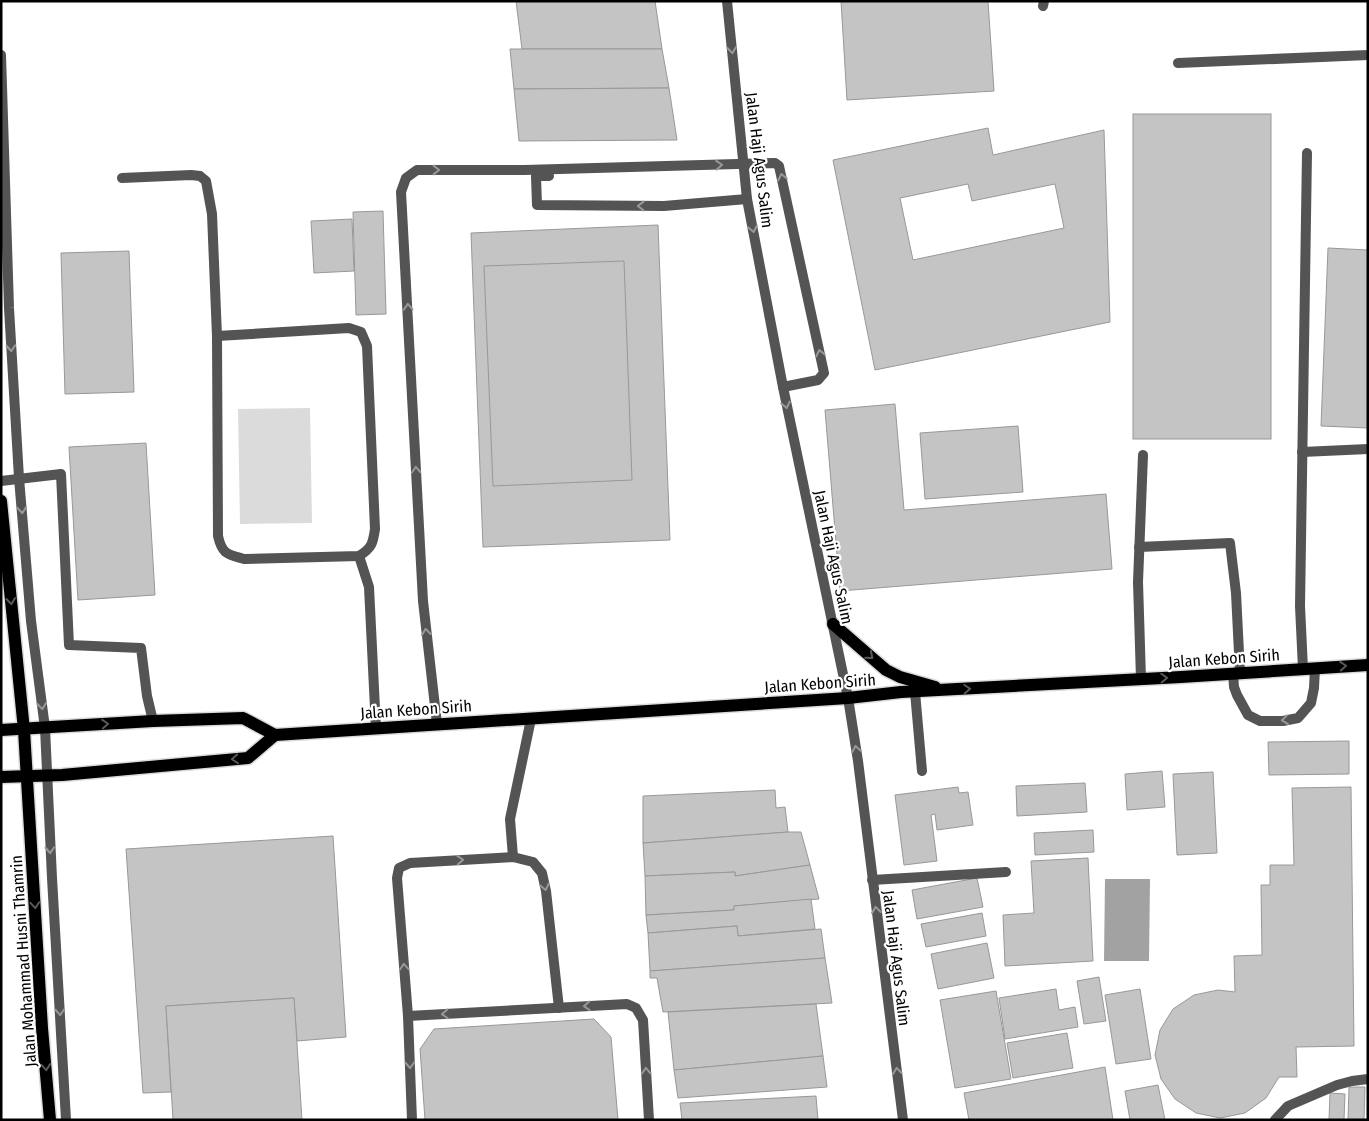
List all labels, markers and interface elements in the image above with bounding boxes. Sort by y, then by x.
one-way arrow [726,46,737,54]
street label: Jalan Haji Agus Salim [742,91,777,229]
one-way arrow [715,159,723,170]
one-way arrow [432,165,440,175]
one-way arrow [777,173,788,182]
one-way arrow [637,201,644,211]
one-way arrow [747,224,757,233]
one-way arrow [402,303,413,311]
one-way arrow [6,345,17,353]
one-way arrow [815,349,826,357]
one-way arrow [781,401,791,410]
one-way arrow [411,465,421,473]
street label: Jalan Haji Agus Salim [810,488,857,626]
one-way arrow [16,507,27,515]
one-way arrow [5,598,16,606]
one-way arrow [421,628,432,636]
street label: Jalan Kebon Sirih [1168,645,1280,672]
one-way arrow [864,650,873,659]
one-way arrow [1340,661,1348,672]
street label: Jalan Kebon Sirih [764,670,876,697]
one-way arrow [1160,673,1168,684]
one-way arrow [963,683,971,694]
street label: Jalan Kebon Sirih [360,696,472,723]
one-way arrow [36,702,47,710]
one-way arrow [1281,714,1289,725]
one-way arrow [101,719,109,730]
one-way arrow [851,745,862,753]
one-way arrow [230,753,238,764]
one-way arrow [45,846,56,854]
street label: Jalan Mohammad Husni Thamrin [7,854,40,1067]
one-way arrow [457,854,465,865]
one-way arrow [539,883,549,891]
street label: Jalan Haji Agus Salim [879,889,914,1027]
one-way arrow [29,901,40,909]
one-way arrow [871,906,882,914]
one-way arrow [399,963,410,971]
one-way arrow [583,1001,591,1012]
one-way arrow [54,1008,65,1016]
one-way arrow [441,1008,449,1019]
one-way arrow [405,1061,415,1069]
one-way arrow [40,1063,51,1071]
one-way arrow [640,1067,651,1075]
one-way arrow [892,1067,902,1076]

